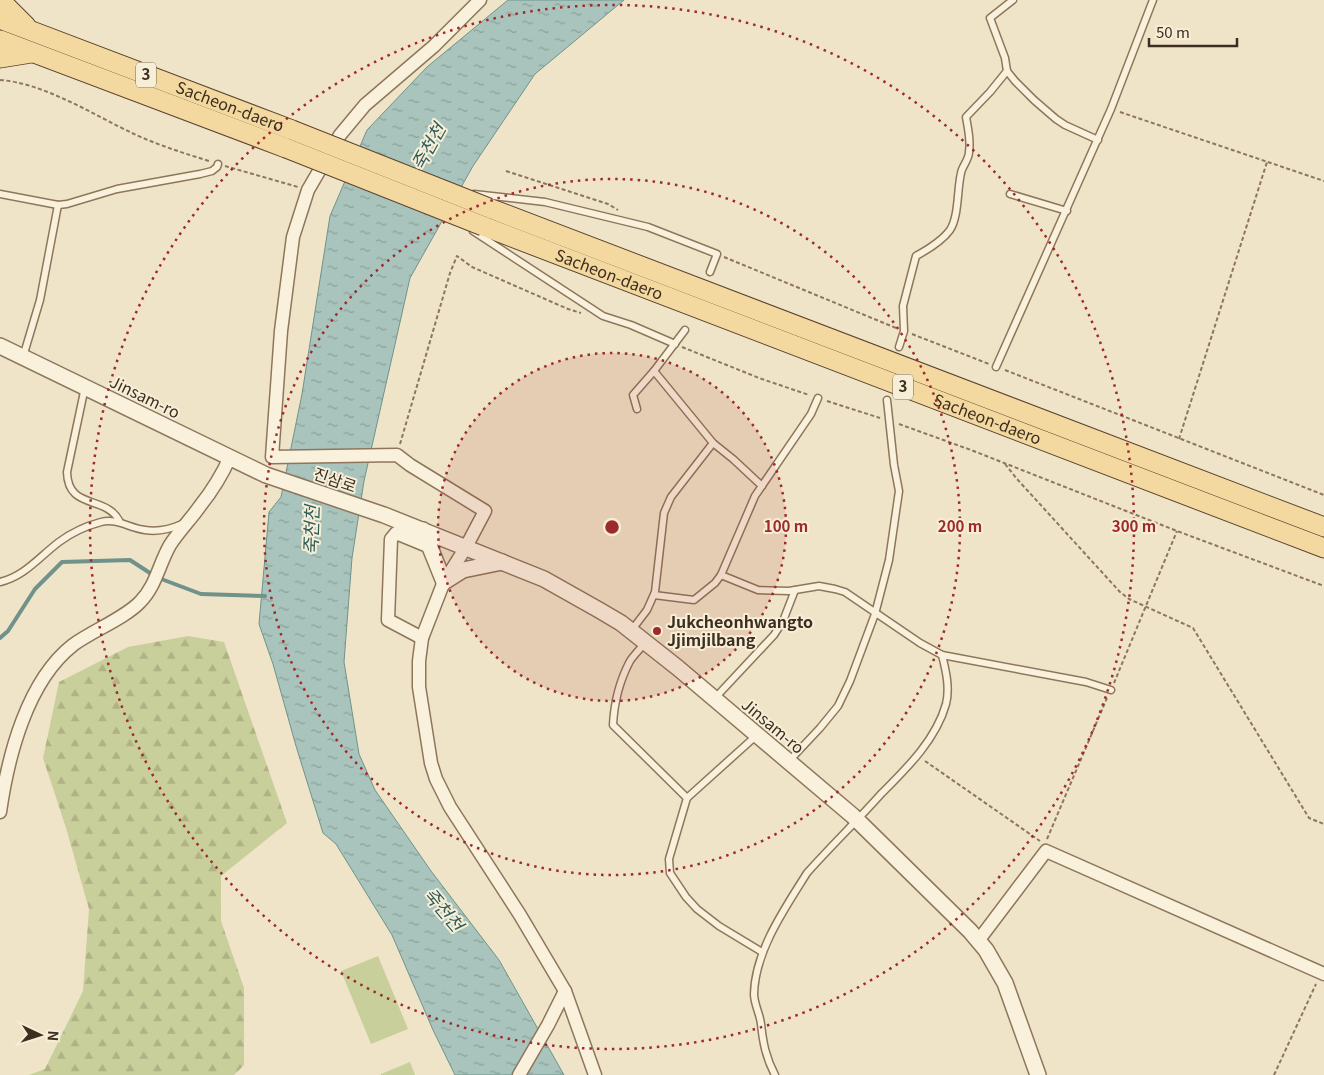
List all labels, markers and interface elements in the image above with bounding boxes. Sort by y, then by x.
scale bar [1149,15,1236,47]
text: 50 m [1156,21,1190,42]
road number: 3 [136,62,156,88]
street label: Sacheon-daero [173,74,288,137]
water label: 죽천천 [404,116,452,174]
street label: Sacheon-daero [552,242,667,305]
street label: Jinsam-ro [106,369,185,423]
road number: 3 [893,374,913,400]
street label: Sacheon-daero [930,387,1045,450]
street label: 진삼로 [311,461,360,498]
water label: 죽천천 [296,502,324,555]
text: 100 m [764,515,808,536]
text: 200 m [938,515,982,536]
text: 300 m [1112,515,1156,536]
centre of rings [603,518,621,536]
place label: Jukcheonhwangto Jjimjilbang [667,609,813,651]
marker: Jukcheonhwangto Jjimjilbang [651,625,663,637]
street label: Jinsam-ro [737,692,810,759]
water label: 죽천천 [419,881,472,938]
north arrow [15,1010,65,1060]
text: N [44,1030,64,1042]

